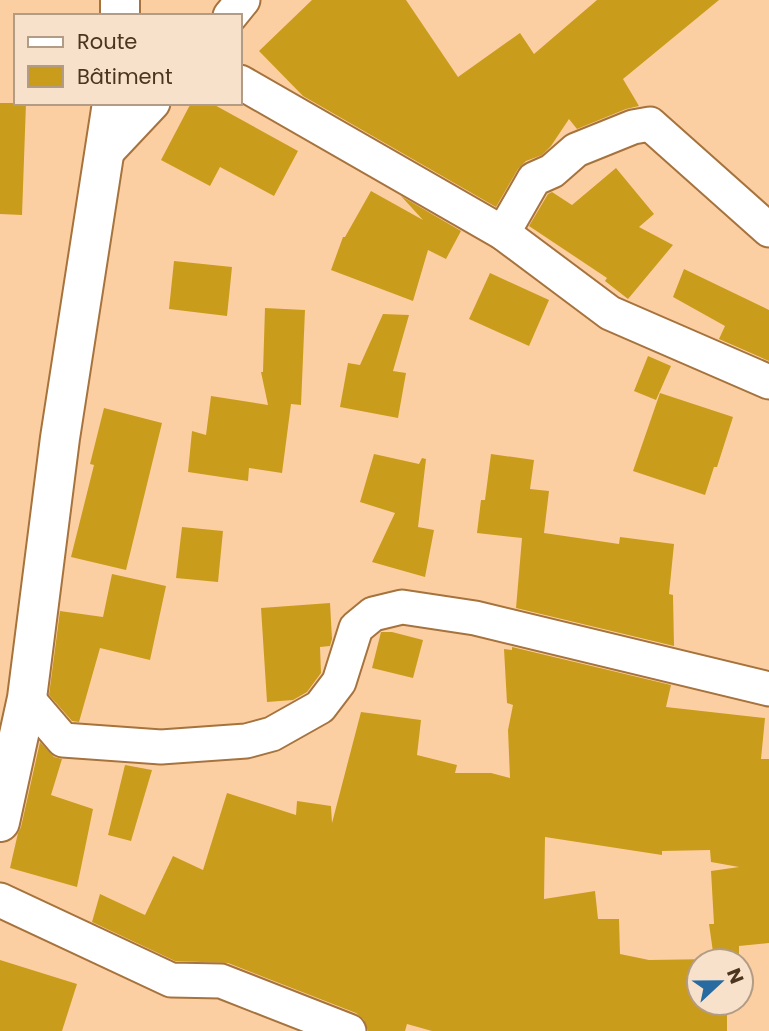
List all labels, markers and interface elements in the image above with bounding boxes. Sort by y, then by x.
legend [14,14,242,105]
text: Route [77,27,137,56]
text: Bâtiment [77,62,173,91]
north arrow [685,947,755,1017]
text: N [720,964,750,988]

